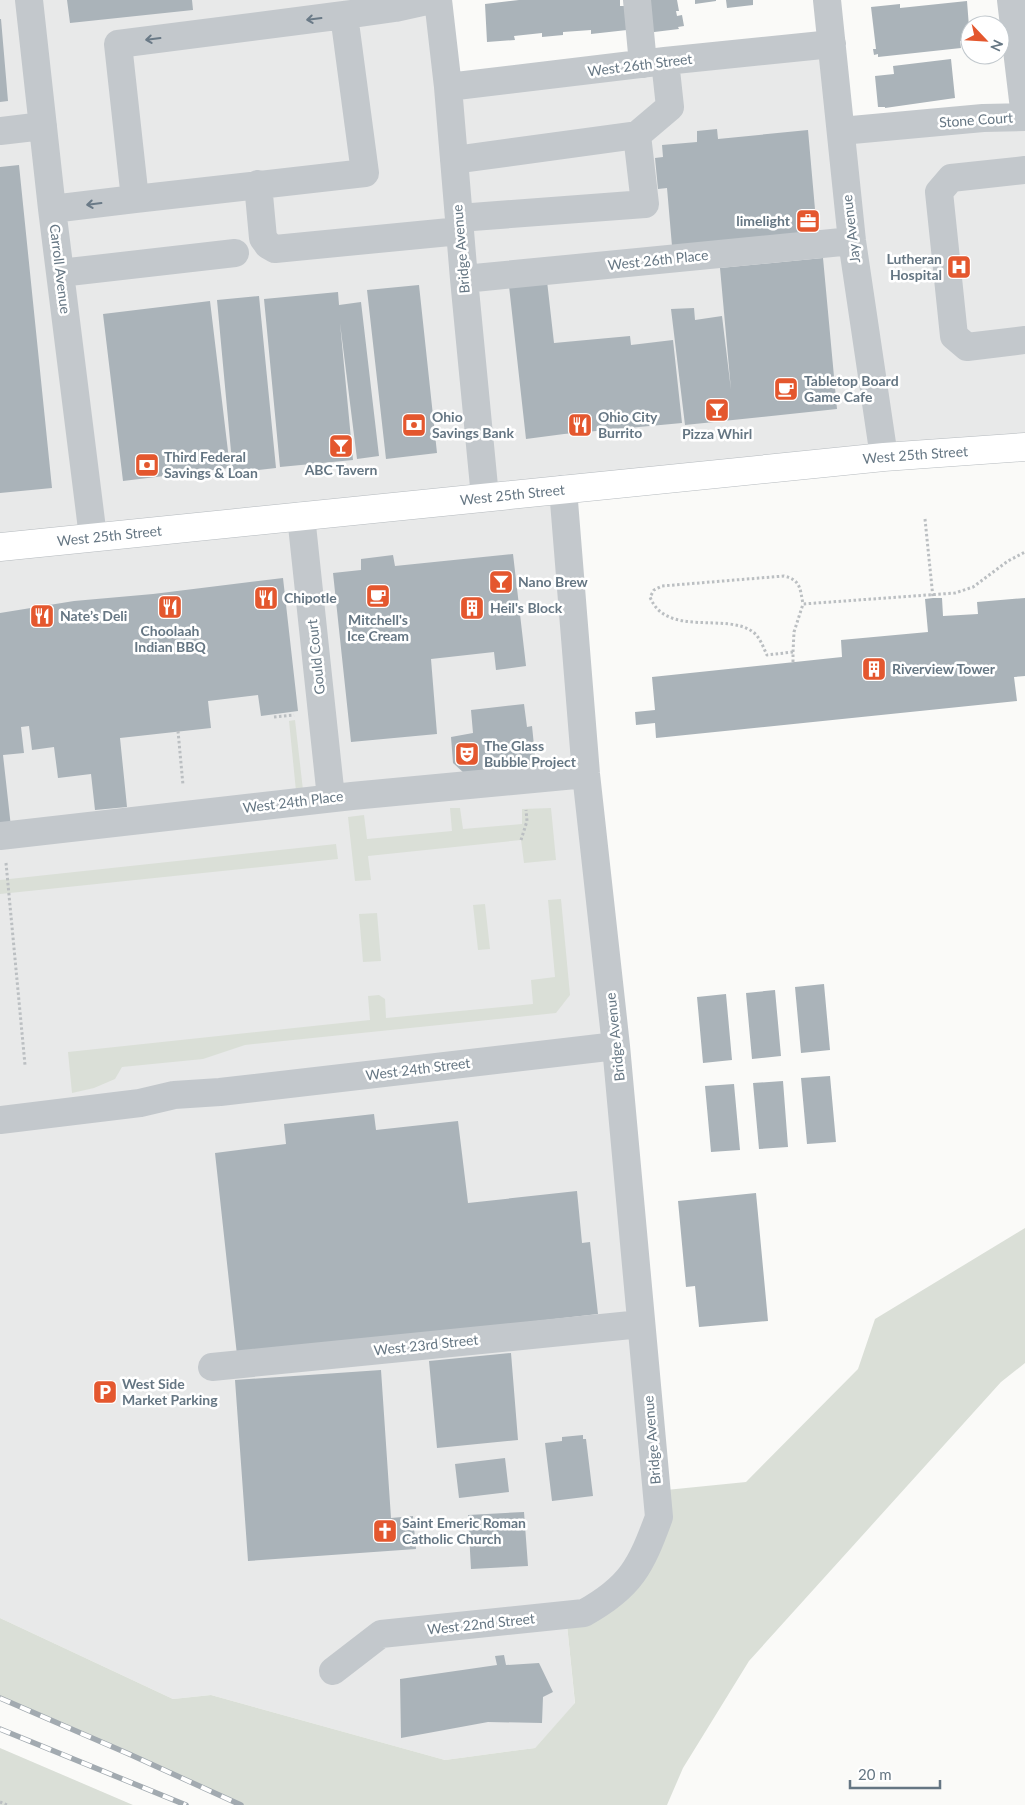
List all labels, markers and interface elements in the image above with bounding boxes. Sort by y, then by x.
one-way arrow [307,14,323,24]
north arrow [960,15,1010,65]
one-way arrow [145,34,161,44]
text: N [987,37,1007,54]
street label: West 26th Street [587,50,693,79]
street label: Stone Court [938,108,1013,131]
street label: Jay Avenue [838,194,863,264]
one-way arrow [86,199,102,209]
street label: Bridge Avenue [448,204,473,294]
office icon: limelight [795,208,821,234]
place label: limelight [736,212,791,229]
street label: Carroll Avenue [47,223,74,315]
street label: West 26th Place [607,246,709,273]
place label: Lutheran Hospital [886,250,942,283]
hospital icon: Lutheran Hospital [946,254,972,280]
place label: Tabletop Board Game Cafe [804,372,899,405]
cafe icon: Tabletop Board Game Cafe [773,376,799,402]
bar icon: Pizza Whirl [704,397,730,423]
place label: Ohio Savings Bank [432,408,514,441]
place label: Ohio City Burrito [598,408,658,441]
bank icon: Ohio Savings Bank [401,412,427,438]
restaurant icon: Ohio City Burrito [567,412,593,438]
place label: Pizza Whirl [682,425,752,442]
bar icon: ABC Tavern [328,433,354,459]
street label: West 25th Street [862,442,968,467]
place label: Third Federal Savings & Loan [164,448,258,481]
bank icon: Third Federal Savings & Loan [134,452,160,478]
place label: ABC Tavern [304,461,377,478]
street label: West 25th Street [459,481,566,508]
street label: West 25th Street [56,522,163,549]
bar icon: Nano Brew [488,569,514,595]
place label: Nano Brew [518,573,589,590]
cafe icon: Mitchell's Ice Cream [365,583,391,609]
restaurant icon: Chipotle [253,585,279,611]
place label: Chipotle [284,589,337,606]
restaurant icon: Choolaah Indian BBQ [157,594,183,620]
building icon: Heil's Block [459,595,485,621]
place label: Heil's Block [490,599,563,616]
restaurant icon: Nate’s Deli [29,603,55,629]
place label: Nate’s Deli [60,607,127,624]
place label: Mitchell's Ice Cream [347,611,409,644]
street label: Gould Court [303,619,328,696]
place label: Choolaah Indian BBQ [134,622,206,655]
building icon: Riverview Tower [861,656,887,682]
place label: Riverview Tower [892,660,996,677]
place label: The Glass Bubble Project [484,737,577,770]
theatre icon: The Glass Bubble Project [454,741,480,767]
street label: West 24th Place [242,787,344,816]
street label: Bridge Avenue [601,992,628,1082]
street label: West 24th Street [365,1054,471,1083]
street label: West 23rd Street [373,1331,479,1358]
place label: West Side Market Parking [122,1375,218,1408]
parking icon: West Side Market Parking [92,1379,118,1405]
street label: Bridge Avenue [639,1395,664,1485]
place label: Saint Emeric Roman Catholic Church [402,1514,526,1547]
church icon: Saint Emeric Roman Catholic Church [372,1518,398,1544]
street label: West 22nd Street [426,1609,536,1638]
scale bar [850,1758,940,1790]
text: 20 m [858,1765,892,1783]

